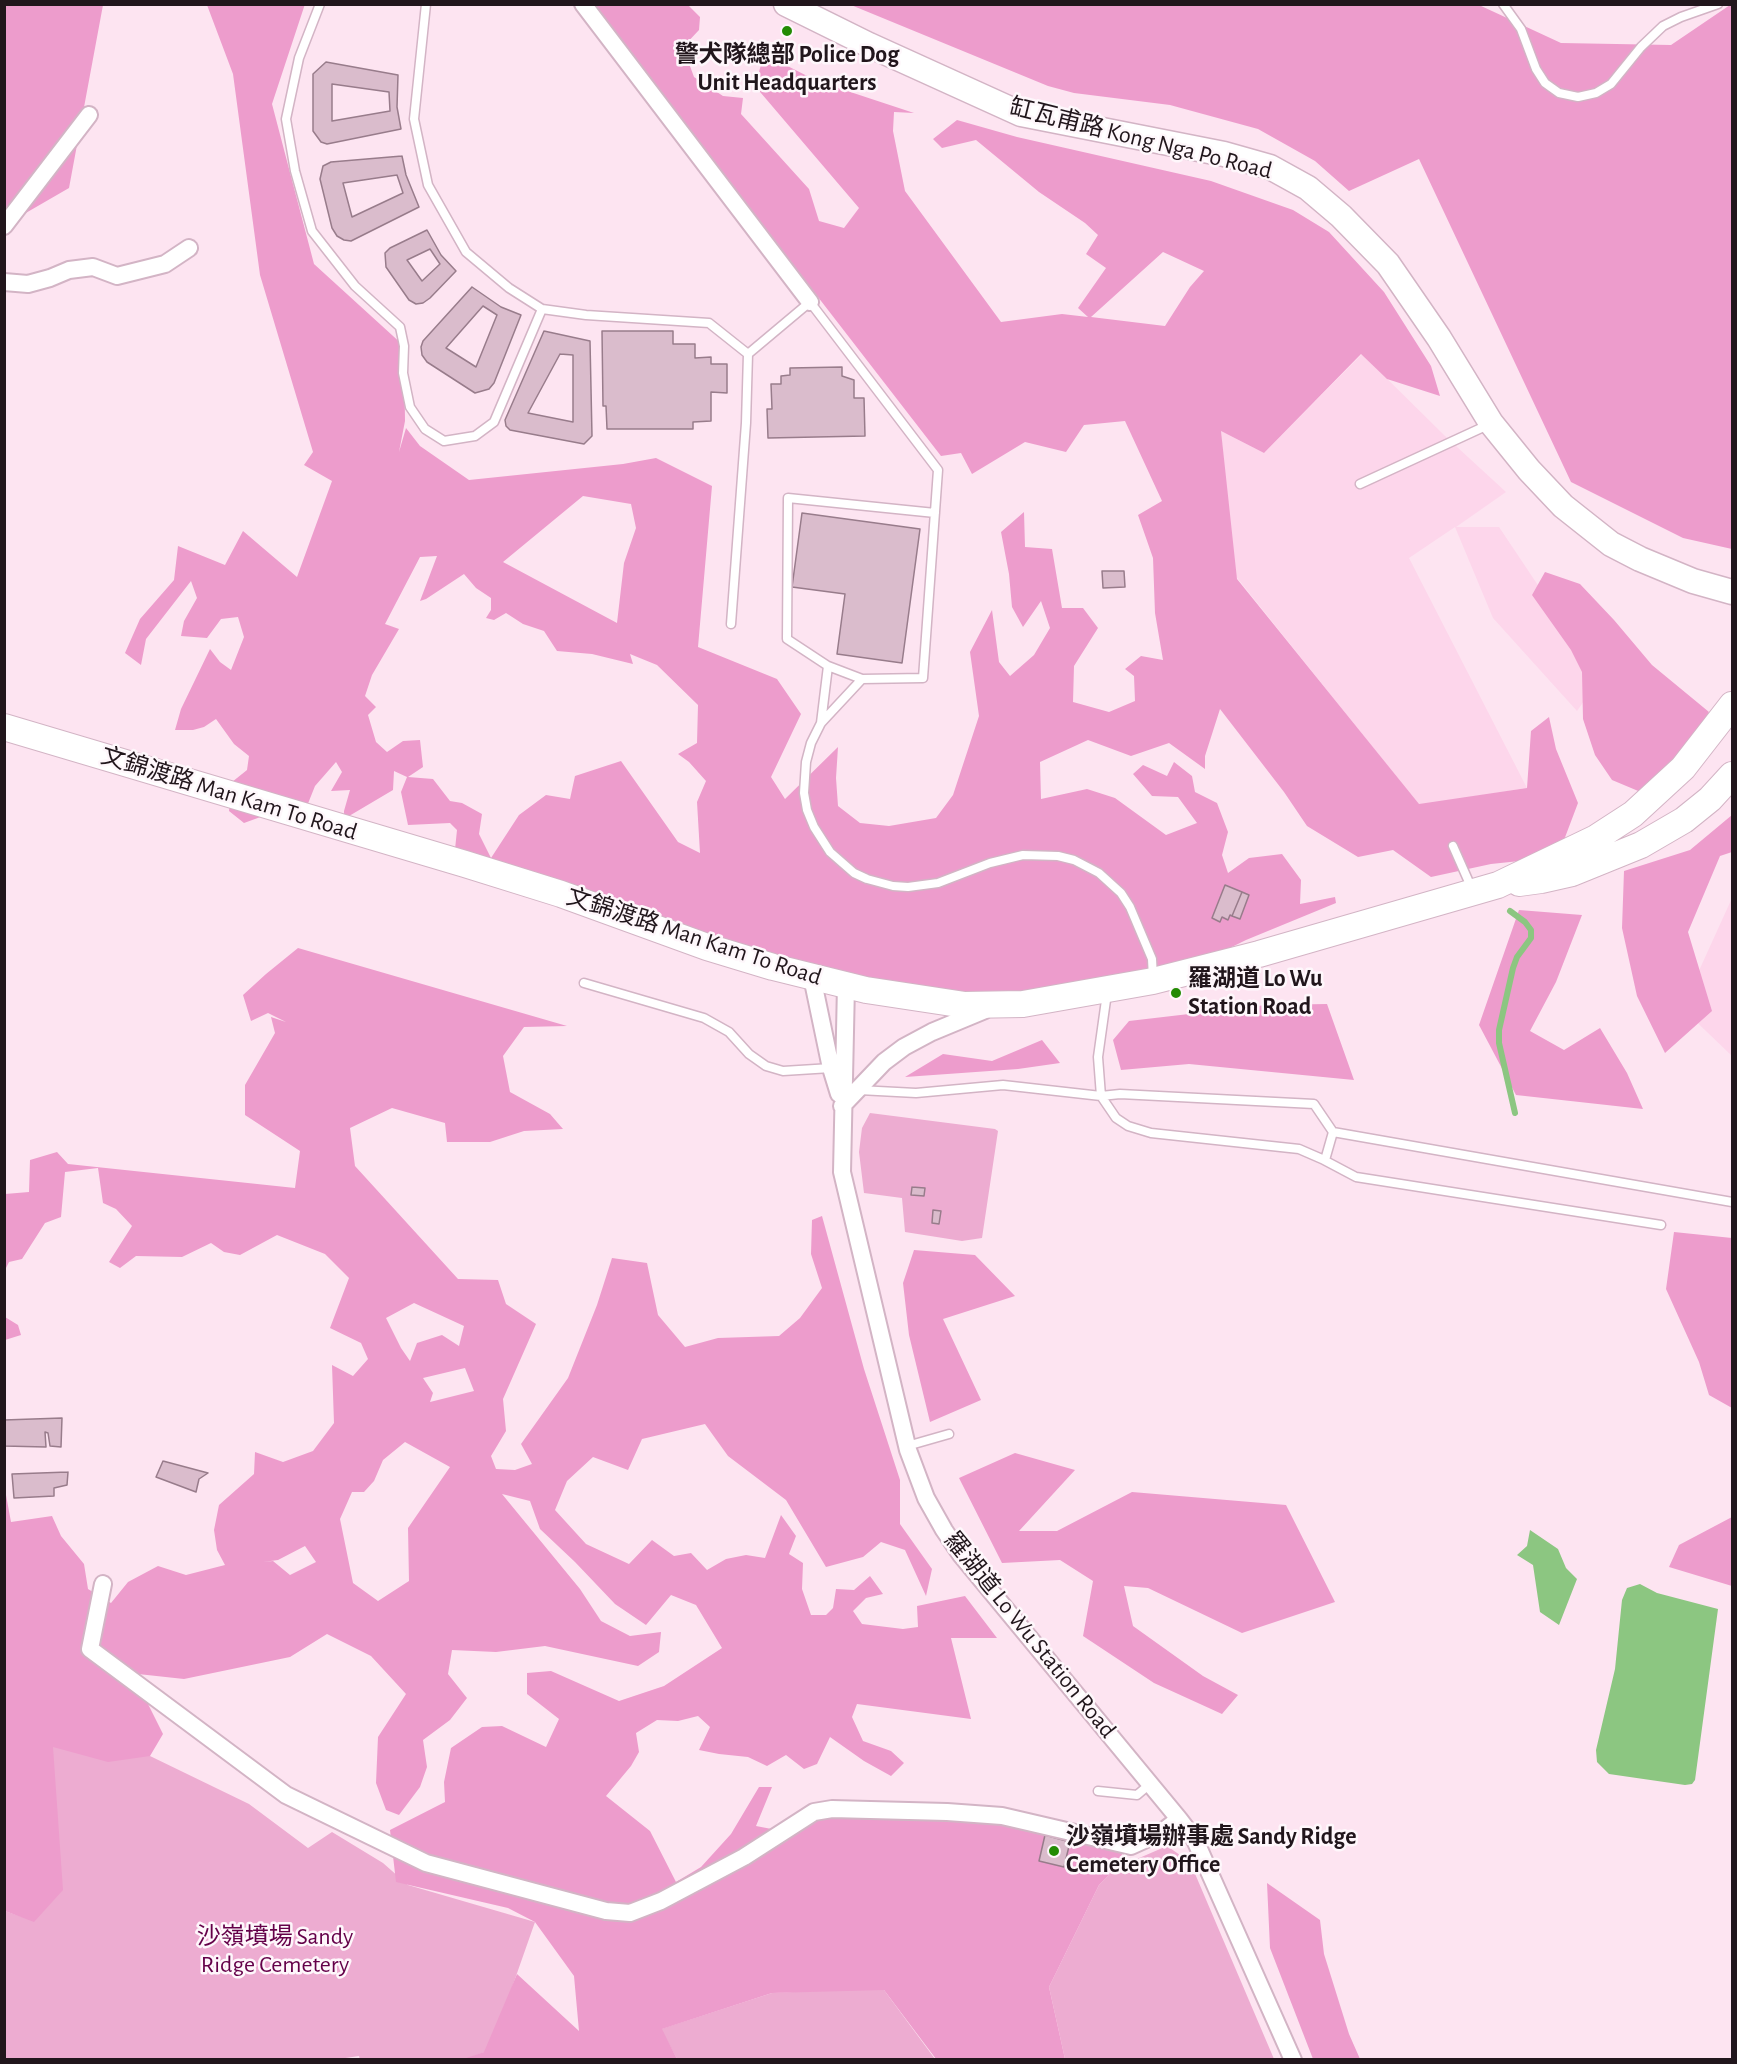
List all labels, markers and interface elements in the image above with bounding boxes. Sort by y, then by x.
marker: 警犬隊總部 Police Dog Unit Headquarters [780,24,794,38]
place label: 警犬隊總部 Police Dog Unit Headquarters [675,41,899,97]
street label: 缸瓦甫路 Kong Nga Po Road [1007,92,1275,186]
street label: 文錦渡路 Man Kam To Road [97,741,361,847]
street label: 文錦渡路 Man Kam To Road [563,882,825,992]
place label: 羅湖道 Lo Wu Station Road [1188,965,1322,1021]
marker: 羅湖道 Lo Wu Station Road [1169,986,1183,1000]
street label: 羅湖道 Lo Wu Station Road [938,1526,1122,1744]
place label: 沙嶺墳場辦事處 Sandy Ridge Cemetery Office [1066,1823,1357,1879]
marker: 沙嶺墳場辦事處 Sandy Ridge Cemetery Office [1047,1844,1061,1858]
park label: 沙嶺墳場 Sandy Ridge Cemetery [197,1923,353,1979]

